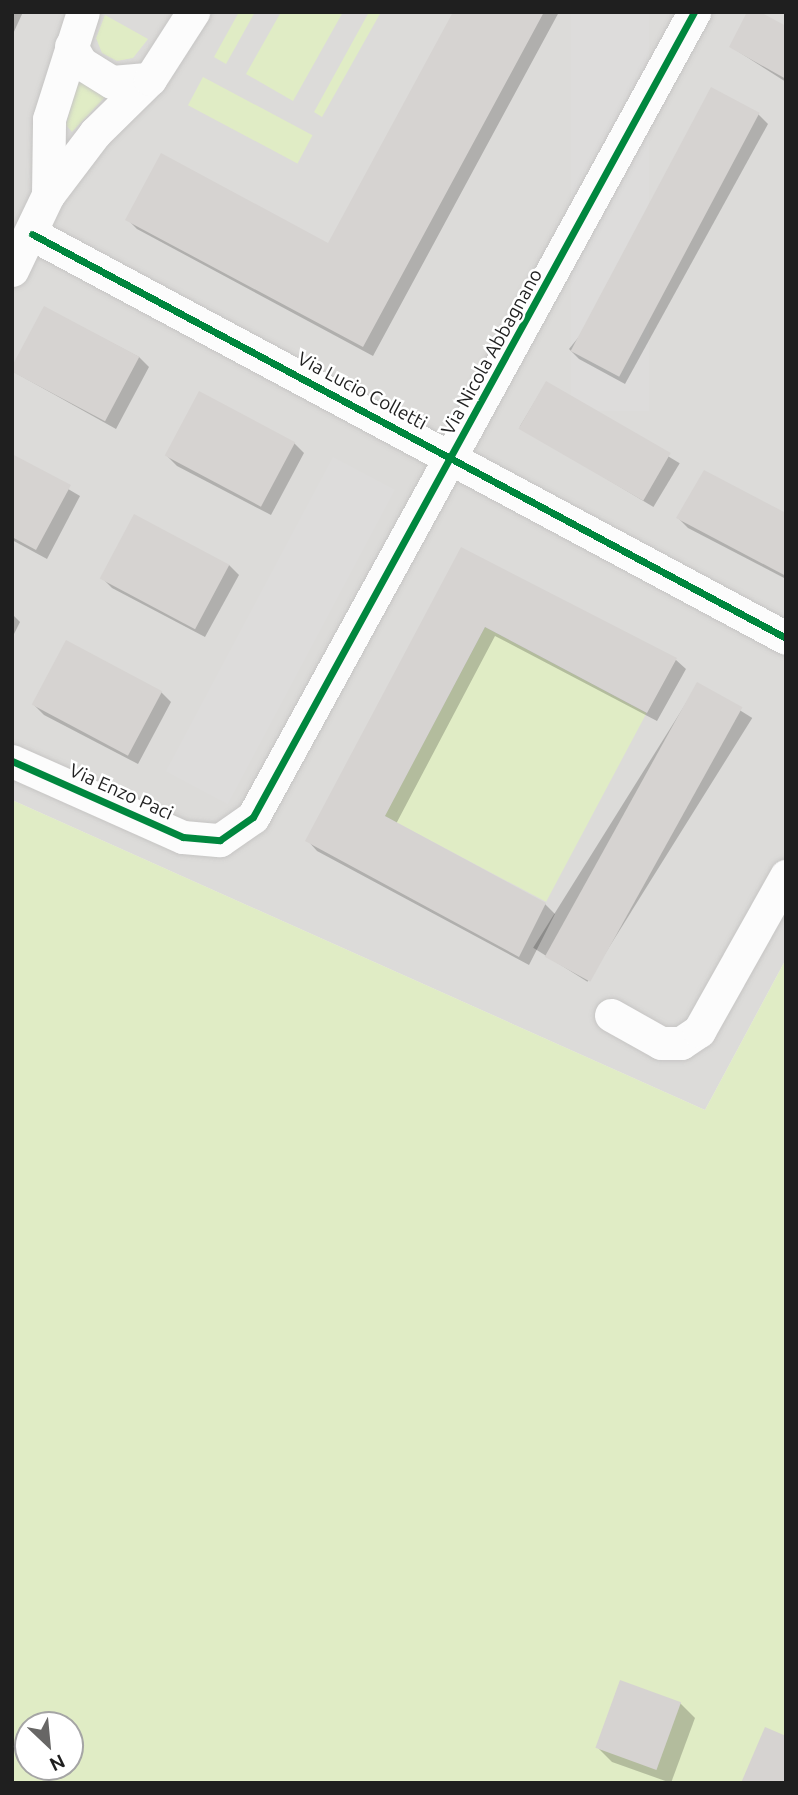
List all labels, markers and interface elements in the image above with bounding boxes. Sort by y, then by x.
street label: Via Nicola Abbagnano [437,265,547,439]
street label: Via Lucio Colletti [293,347,431,435]
street label: Via Enzo Paci [66,759,176,825]
north arrow [14,1711,84,1781]
text: N [46,1750,69,1776]

